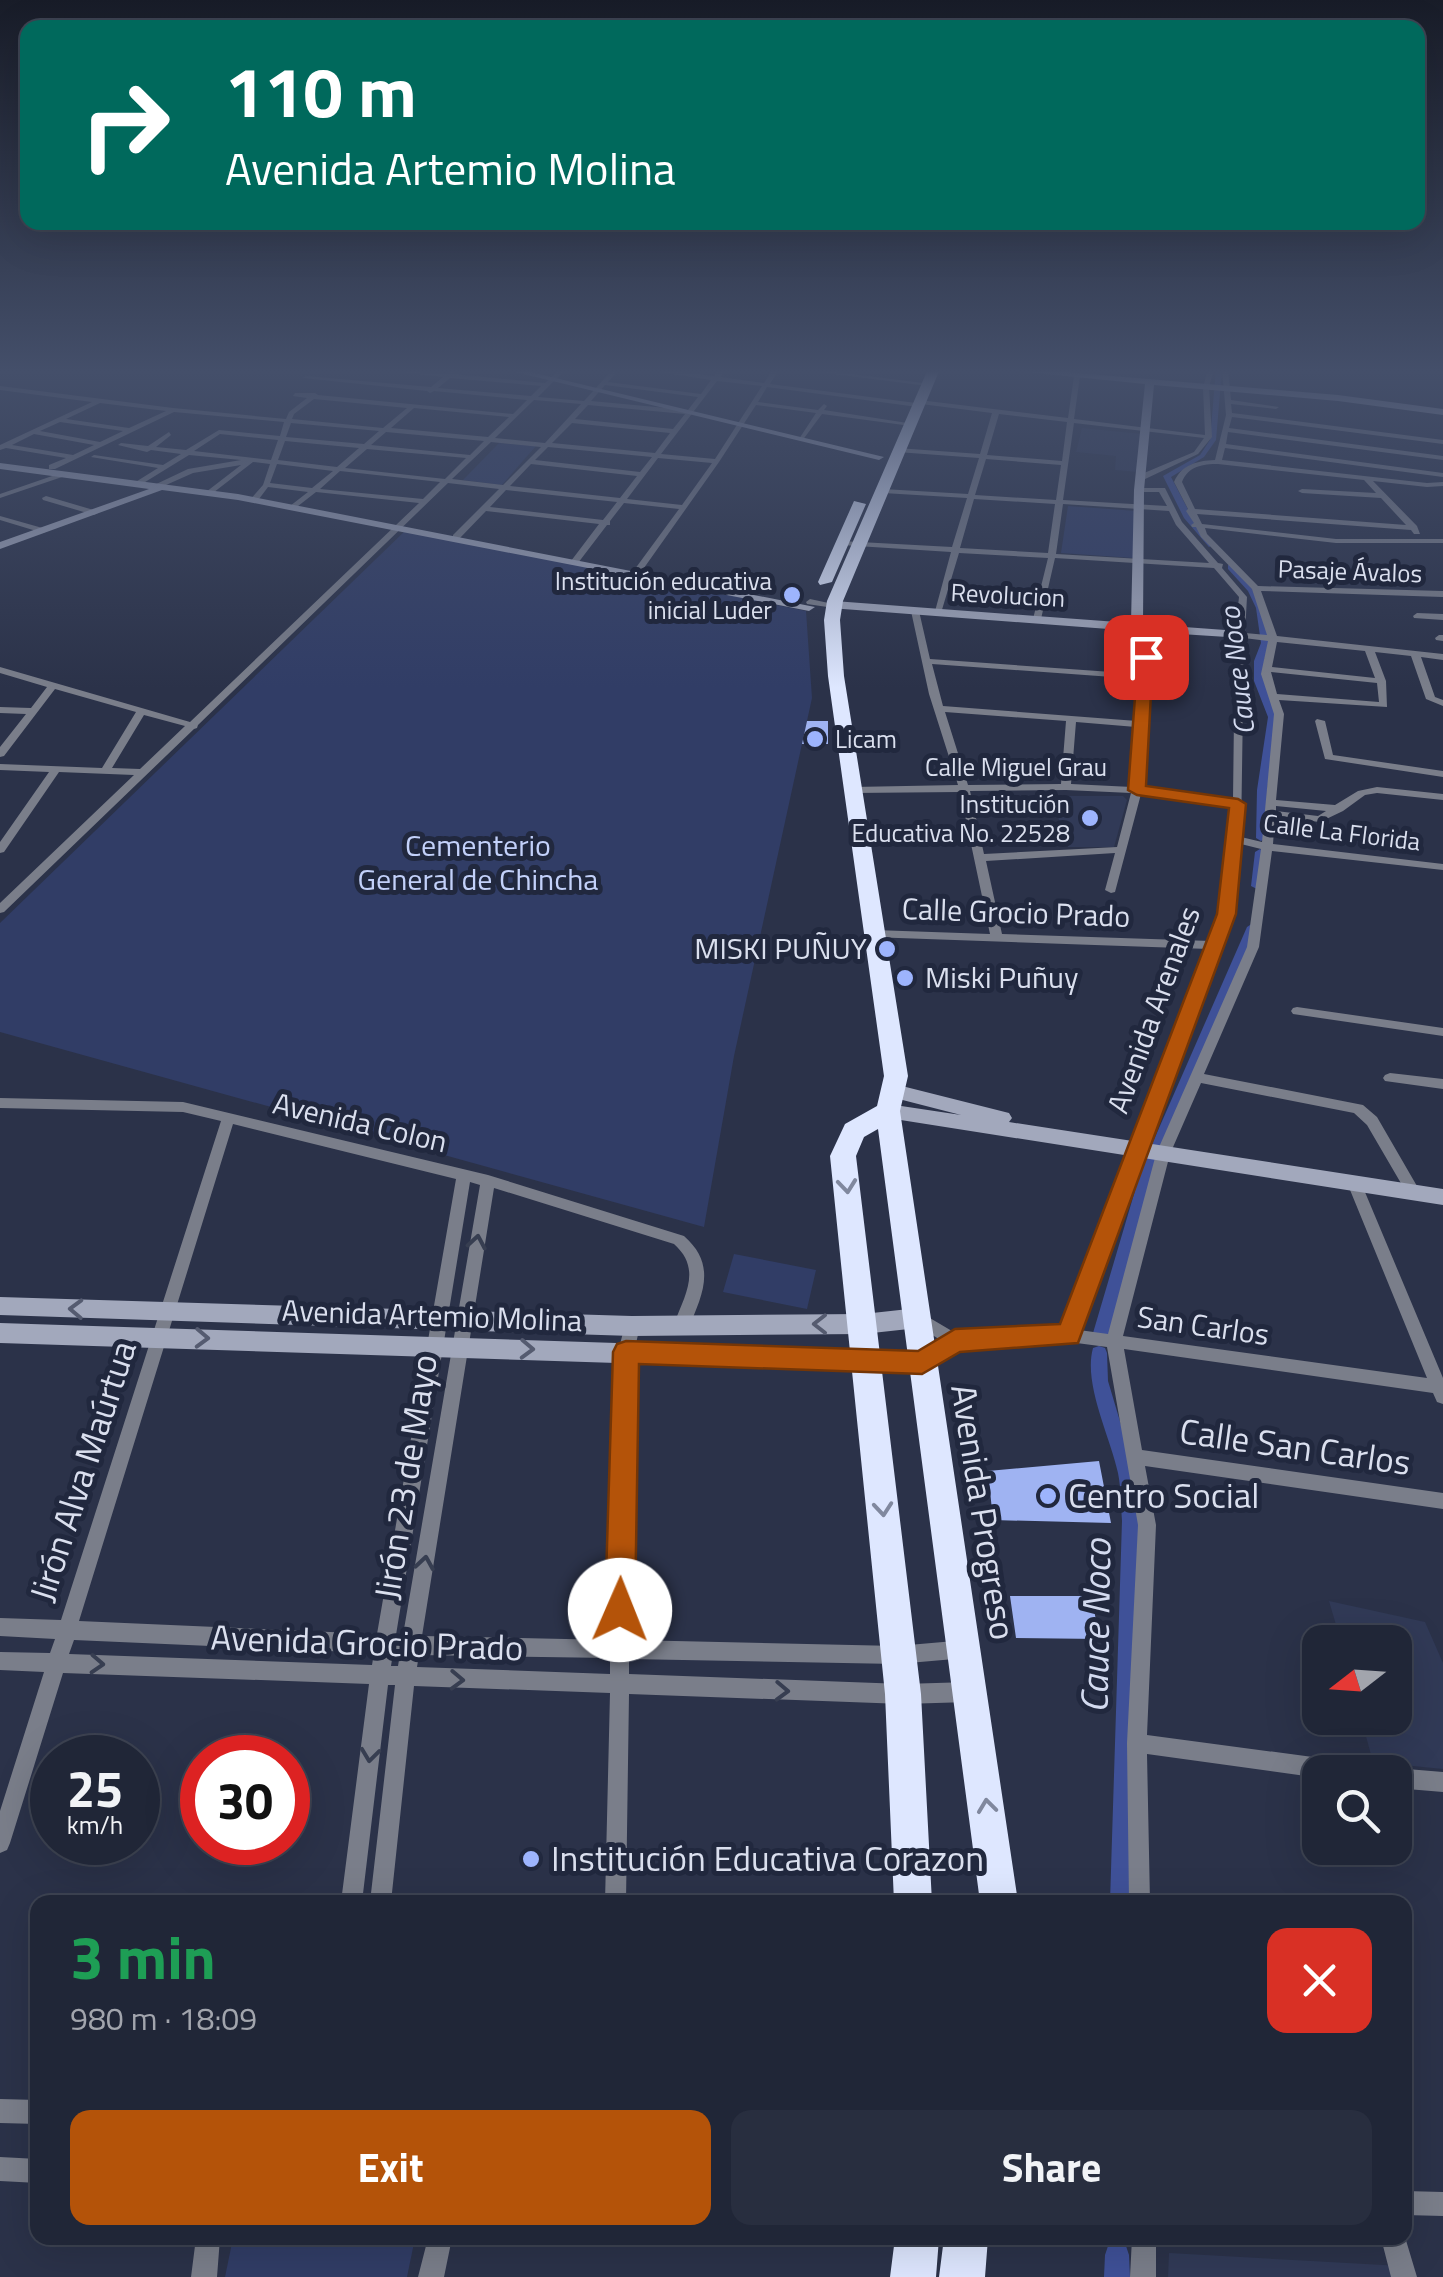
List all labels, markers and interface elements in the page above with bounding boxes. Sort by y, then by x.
text: 110 m [225,38,417,144]
icon: right [60,60,190,190]
text: Avenida Artemio Molina [225,134,676,202]
street label: Pasaje Ávalos [1277,549,1423,593]
place label: Institución educativa inicial Luder [555,562,772,629]
street label: Revolucion [950,573,1066,617]
marker: Institución educativa inicial Luder [781,584,803,606]
water label: Cauce Noco [1207,604,1266,737]
pin [1104,615,1189,700]
icon: arrive [1119,630,1174,685]
place label: Licam [835,720,897,758]
marker: Licam [804,728,826,750]
street label: Calle Miguel Grau [925,748,1107,786]
place label: Institución Educativa No. 22528 [851,785,1070,852]
street label: Calle La Florida [1261,804,1423,861]
marker: Institución Educativa No. 22528 [1079,807,1101,829]
park label: Cementerio General de Chincha [358,822,598,902]
street label: Calle Grocio Prado [901,885,1131,939]
street label: Avenida Arenales [1094,900,1212,1120]
place label: MISKI PUÑUY [694,925,867,971]
marker: MISKI PUÑUY [876,938,898,960]
place label: Miski Puñuy [925,954,1079,1000]
marker: Miski Puñuy [894,967,916,989]
street label: Avenida Colon [269,1080,452,1164]
one-way arrow [836,1178,857,1194]
one-way arrow [466,1234,487,1251]
street label: Avenida Artemio Molina [281,1287,583,1343]
street label: San Carlos [1134,1293,1272,1357]
one-way arrow [67,1299,83,1320]
one-way arrow [812,1313,828,1335]
one-way arrow [195,1327,211,1348]
street label: Jirón Alva Maúrtua [14,1333,150,1608]
one-way arrow [520,1338,536,1359]
street label: Jirón 23 de Mayo [359,1351,451,1603]
street label: Avenida Progreso [937,1380,1031,1643]
street label: Calle San Carlos [1176,1403,1414,1489]
place label: Centro Social [1068,1468,1259,1522]
marker: Centro Social [1037,1485,1059,1507]
one-way arrow [872,1501,893,1517]
water label: Cauce Noco [1064,1537,1126,1714]
one-way arrow [414,1555,435,1572]
position arrow [568,1558,672,1662]
street label: Avenida Grocio Prado [210,1610,524,1674]
north arrow [1302,1625,1412,1735]
map controls [1302,1625,1412,1865]
one-way arrow [90,1654,106,1675]
one-way arrow [450,1670,466,1691]
one-way arrow [774,1680,790,1701]
speed limit sign: 30 [180,1735,310,1865]
one-way arrow [360,1747,381,1764]
text: 25 [67,1750,123,1826]
button: search [1302,1755,1412,1865]
one-way arrow [977,1797,998,1813]
text: km/h [67,1806,123,1844]
place label: Institución Educativa Corazon [551,1831,984,1885]
marker: Institución Educativa Corazon [520,1848,542,1870]
text: 3 min [70,1911,216,2002]
button: close [1267,1928,1372,2033]
text: 980 m · 18:09 [70,1994,257,2042]
button: Exit [70,2110,711,2225]
button: Share [731,2110,1372,2225]

